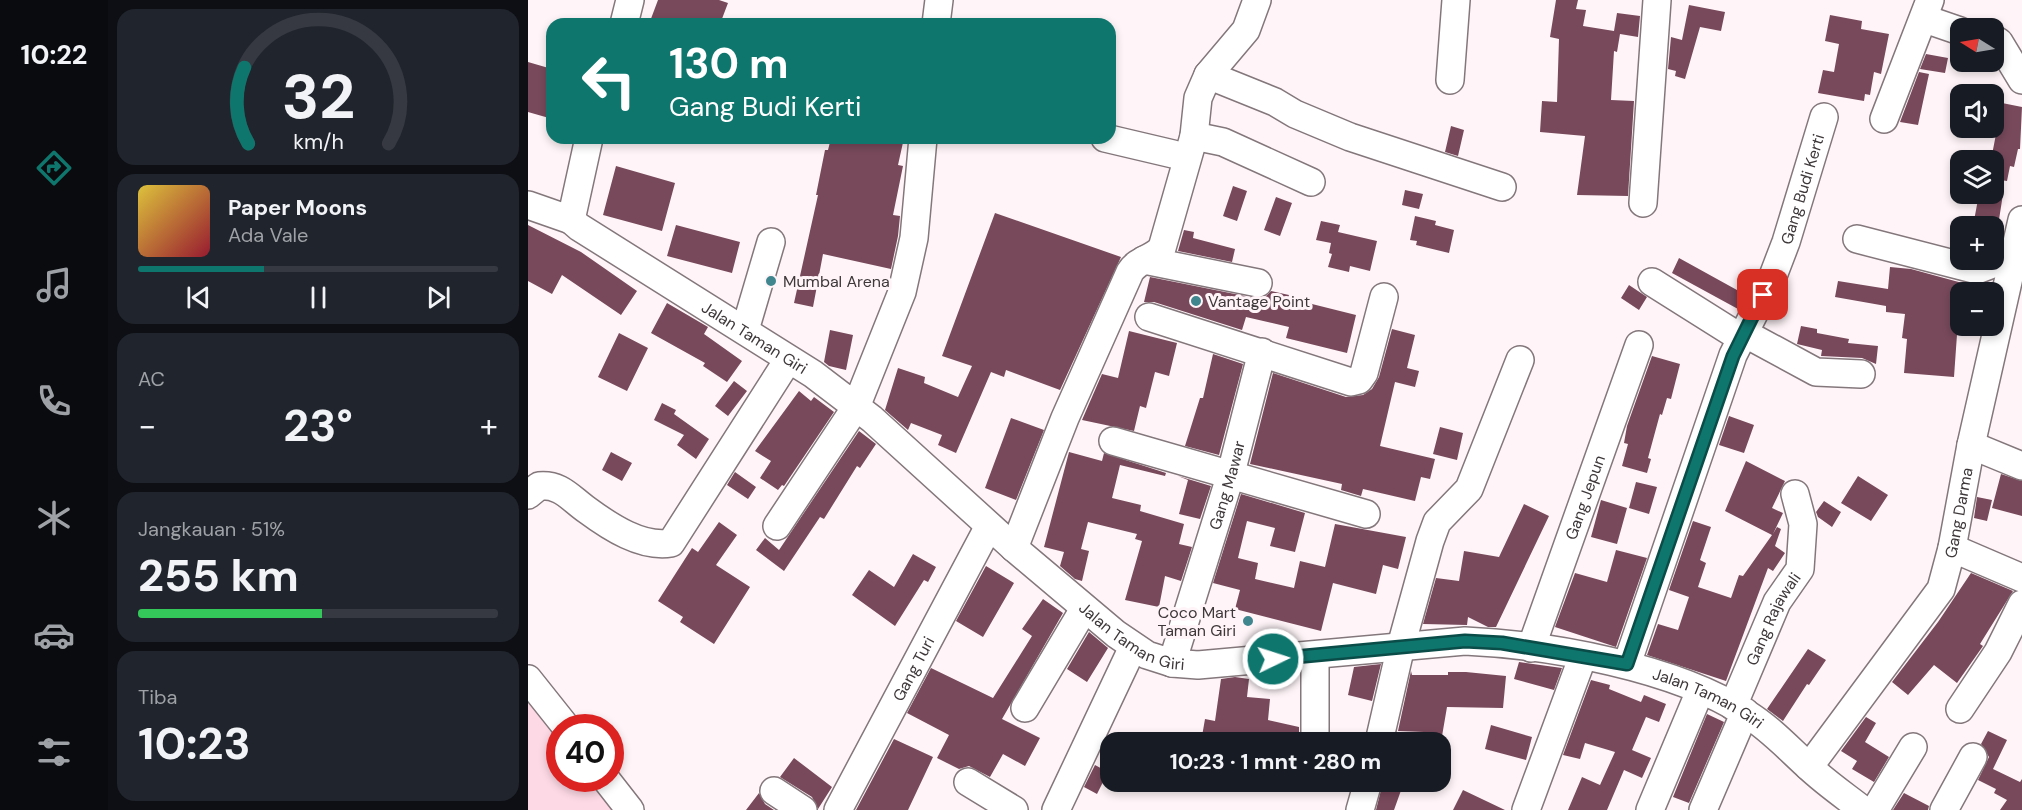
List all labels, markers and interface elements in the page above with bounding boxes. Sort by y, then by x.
north arrow [1950,18,2004,72]
map controls [1950,18,2004,336]
text: 130 m [669,36,789,91]
text: 10:22 [21,37,87,72]
icon: left [570,42,648,120]
text: 32 [281,56,355,137]
button: sound [1950,84,2004,138]
text: Gang Budi Kerti [669,89,862,124]
text: km/h [293,128,343,156]
street label: Gang Budi Kerti [1776,131,1829,247]
icon: directions [33,147,75,189]
button: layers [1950,150,2004,204]
text: Paper Moons [228,193,367,222]
button: + [1950,216,2004,270]
text: Ada Vale [228,222,308,248]
icon: music [33,264,75,306]
pin [1737,269,1788,320]
place label: Mumbal Arena [783,271,890,292]
marker: Mumbal Arena [764,274,778,288]
icon: arrive [1746,278,1779,311]
icon: previous [182,281,215,314]
icon: pause [302,281,335,314]
icon: next [422,281,455,314]
button: − [1950,282,2004,336]
place label: Vantage Point [1208,291,1310,312]
marker: Vantage Point [1189,294,1203,308]
street label: Jalan Taman Giri [697,297,811,379]
text: AC [138,366,165,392]
icon: phone [33,380,75,422]
text: 23° [283,396,353,455]
text: − [138,404,156,447]
text: + [480,404,498,447]
street label: Gang Mawar [1204,439,1250,533]
street label: Gang Jepun [1560,452,1610,543]
street label: Gang Darma [1940,466,1978,561]
icon: climate [33,497,75,539]
text: Jangkauan · 51% [138,516,285,542]
text: 255 km [138,546,299,605]
street label: Gang Rajawali [1741,568,1805,669]
street label: Jalan Taman Giri [1075,597,1185,675]
place label: Coco Mart Taman Giri [1157,602,1236,641]
icon: car [33,614,75,656]
marker: Coco Mart Taman Giri [1241,614,1255,628]
position arrow [1241,627,1305,691]
street label: Gang Turi [888,633,939,705]
street label: Jalan Taman Giri [1650,663,1768,733]
text: Tiba [138,684,177,710]
text: 10:23 [138,714,251,773]
speed limit sign: 40 [546,714,624,792]
icon: filters [33,731,75,773]
text: 10:23 · 1 mnt · 280 m [1170,747,1381,776]

